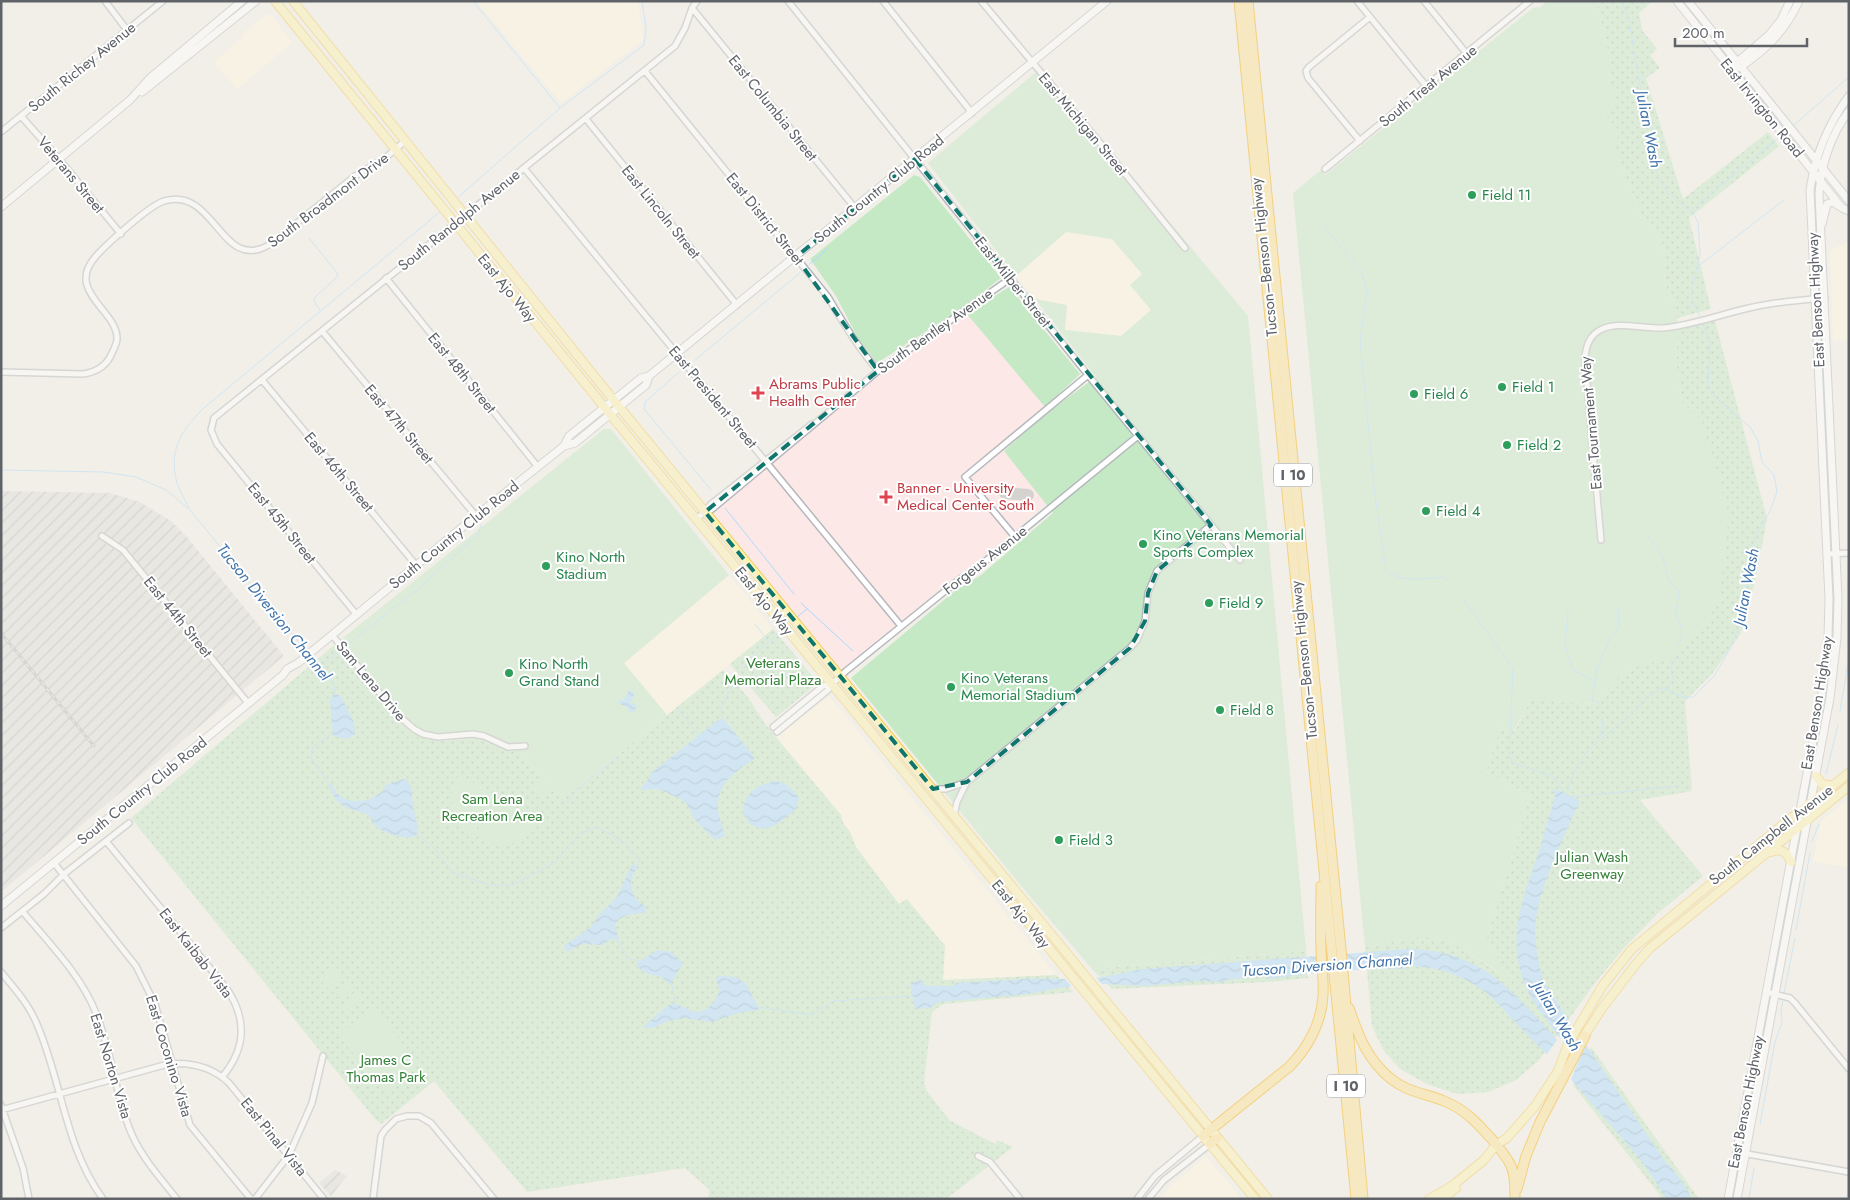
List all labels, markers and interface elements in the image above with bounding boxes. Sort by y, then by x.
scale bar [1675,15,1808,47]
street label: South Richey Avenue [23,16,141,117]
text: 200 m [1682,22,1725,44]
street label: South Treat Avenue [1374,39,1482,133]
street label: East Columbia Street [723,50,823,166]
street label: East Irvington Road [1715,54,1809,162]
street label: East Michigan Street [1033,68,1133,181]
water label: Julian Wash [1630,85,1668,170]
street label: South Country Club Road [809,130,949,248]
street label: Veterans Street [32,132,110,219]
street label: South Broadmont Drive [263,147,393,253]
street label: East Lincoln Street [616,160,706,264]
street label: South Randolph Avenue [393,164,525,276]
street label: East District Street [721,168,809,270]
street label: Tucson–Benson Highway [1245,176,1283,337]
place label: Field 11 [1482,184,1531,206]
marker: Field 11 [1466,189,1478,201]
street label: East Milber Street [970,232,1057,332]
street label: East Benson Highway [1801,232,1831,368]
street label: East Ajo Way [472,249,542,327]
street label: South Bentley Avenue [873,283,997,379]
street label: East 48th Street [423,328,502,418]
street label: East President Street [663,341,763,453]
street label: East Tournament Way [1574,355,1608,491]
place label: Abrams Public Health Center [769,373,861,412]
place label: Field 1 [1512,376,1554,398]
street label: East 47th Street [359,379,439,469]
marker: Field 1 [1496,381,1508,393]
place label: Field 6 [1424,383,1468,405]
marker: Abrams Public Health Center [751,386,765,400]
marker: Field 6 [1408,388,1420,400]
street label: East 46th Street [299,427,379,517]
place label: Field 2 [1517,434,1561,456]
marker: Field 2 [1501,439,1513,451]
road number: I 10 [1274,464,1312,486]
street label: South Country Club Road [384,476,524,594]
place label: Banner - University Medical Center South [897,477,1034,516]
street label: East 45th Street [242,478,322,569]
marker: Banner - University Medical Center South [879,490,893,504]
place label: Field 4 [1436,500,1481,522]
marker: Field 4 [1420,505,1432,517]
street label: Forgeus Avenue [938,520,1032,600]
place label: Kino Veterans Memorial Sports Complex [1153,524,1304,563]
water label: Tucson Diversion Channel [211,538,338,687]
marker: Kino Veterans Memorial Sports Complex [1137,538,1149,550]
place label: Kino North Stadium [556,546,625,585]
water label: Julian Wash [1727,546,1765,631]
marker: Kino North Stadium [540,560,552,572]
street label: East Ajo Way [729,562,799,640]
street label: East 44th Street [138,572,218,663]
street label: Tucson–Benson Highway [1285,579,1323,740]
place label: Field 9 [1219,592,1263,614]
marker: Field 9 [1203,597,1215,609]
street label: East Benson Highway [1796,634,1838,771]
street label: Sam Lena Drive [331,636,411,726]
park label: Veterans Memorial Plaza [725,652,821,691]
place label: Kino North Grand Stand [519,653,599,692]
marker: Kino North Grand Stand [503,667,515,679]
place label: Kino Veterans Memorial Stadium [961,667,1076,706]
marker: Kino Veterans Memorial Stadium [945,681,957,693]
place label: Field 8 [1230,699,1274,721]
marker: Field 8 [1214,704,1226,716]
street label: South Country Club Road [72,732,212,850]
street label: South Campbell Avenue [1704,779,1838,891]
park label: Sam Lena Recreation Area [442,788,542,827]
place label: Field 3 [1069,829,1113,851]
marker: Field 3 [1053,834,1065,846]
park label: Julian Wash Greenway [1554,846,1628,885]
street label: East Ajo Way [986,875,1056,953]
street label: East Kaibab Vista [154,903,238,1003]
water label: Tucson Diversion Channel [1241,947,1414,982]
water label: Julian Wash [1525,974,1587,1055]
street label: East Coconino Vista [140,992,198,1120]
street label: East Norton Vista [84,1010,138,1122]
street label: East Benson Highway [1722,1033,1770,1170]
park label: James C Thomas Park [346,1049,426,1088]
road number: I 10 [1327,1074,1365,1098]
street label: East Pinal Vista [235,1093,313,1181]

